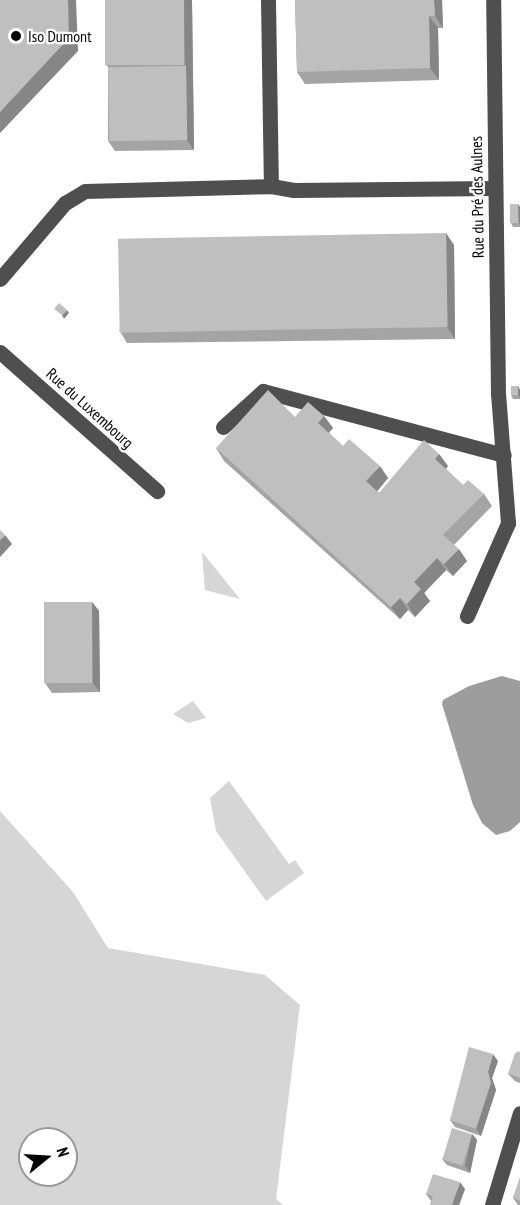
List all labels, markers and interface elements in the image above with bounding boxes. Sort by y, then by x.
place label: Iso Dumont [28,26,92,46]
marker: Iso Dumont [9,29,23,43]
street label: Rue du Pré des Aulnes [466,136,488,258]
street label: Rue du Luxembourg [42,364,138,452]
north arrow [18,1127,78,1187]
text: N [52,1145,74,1159]

